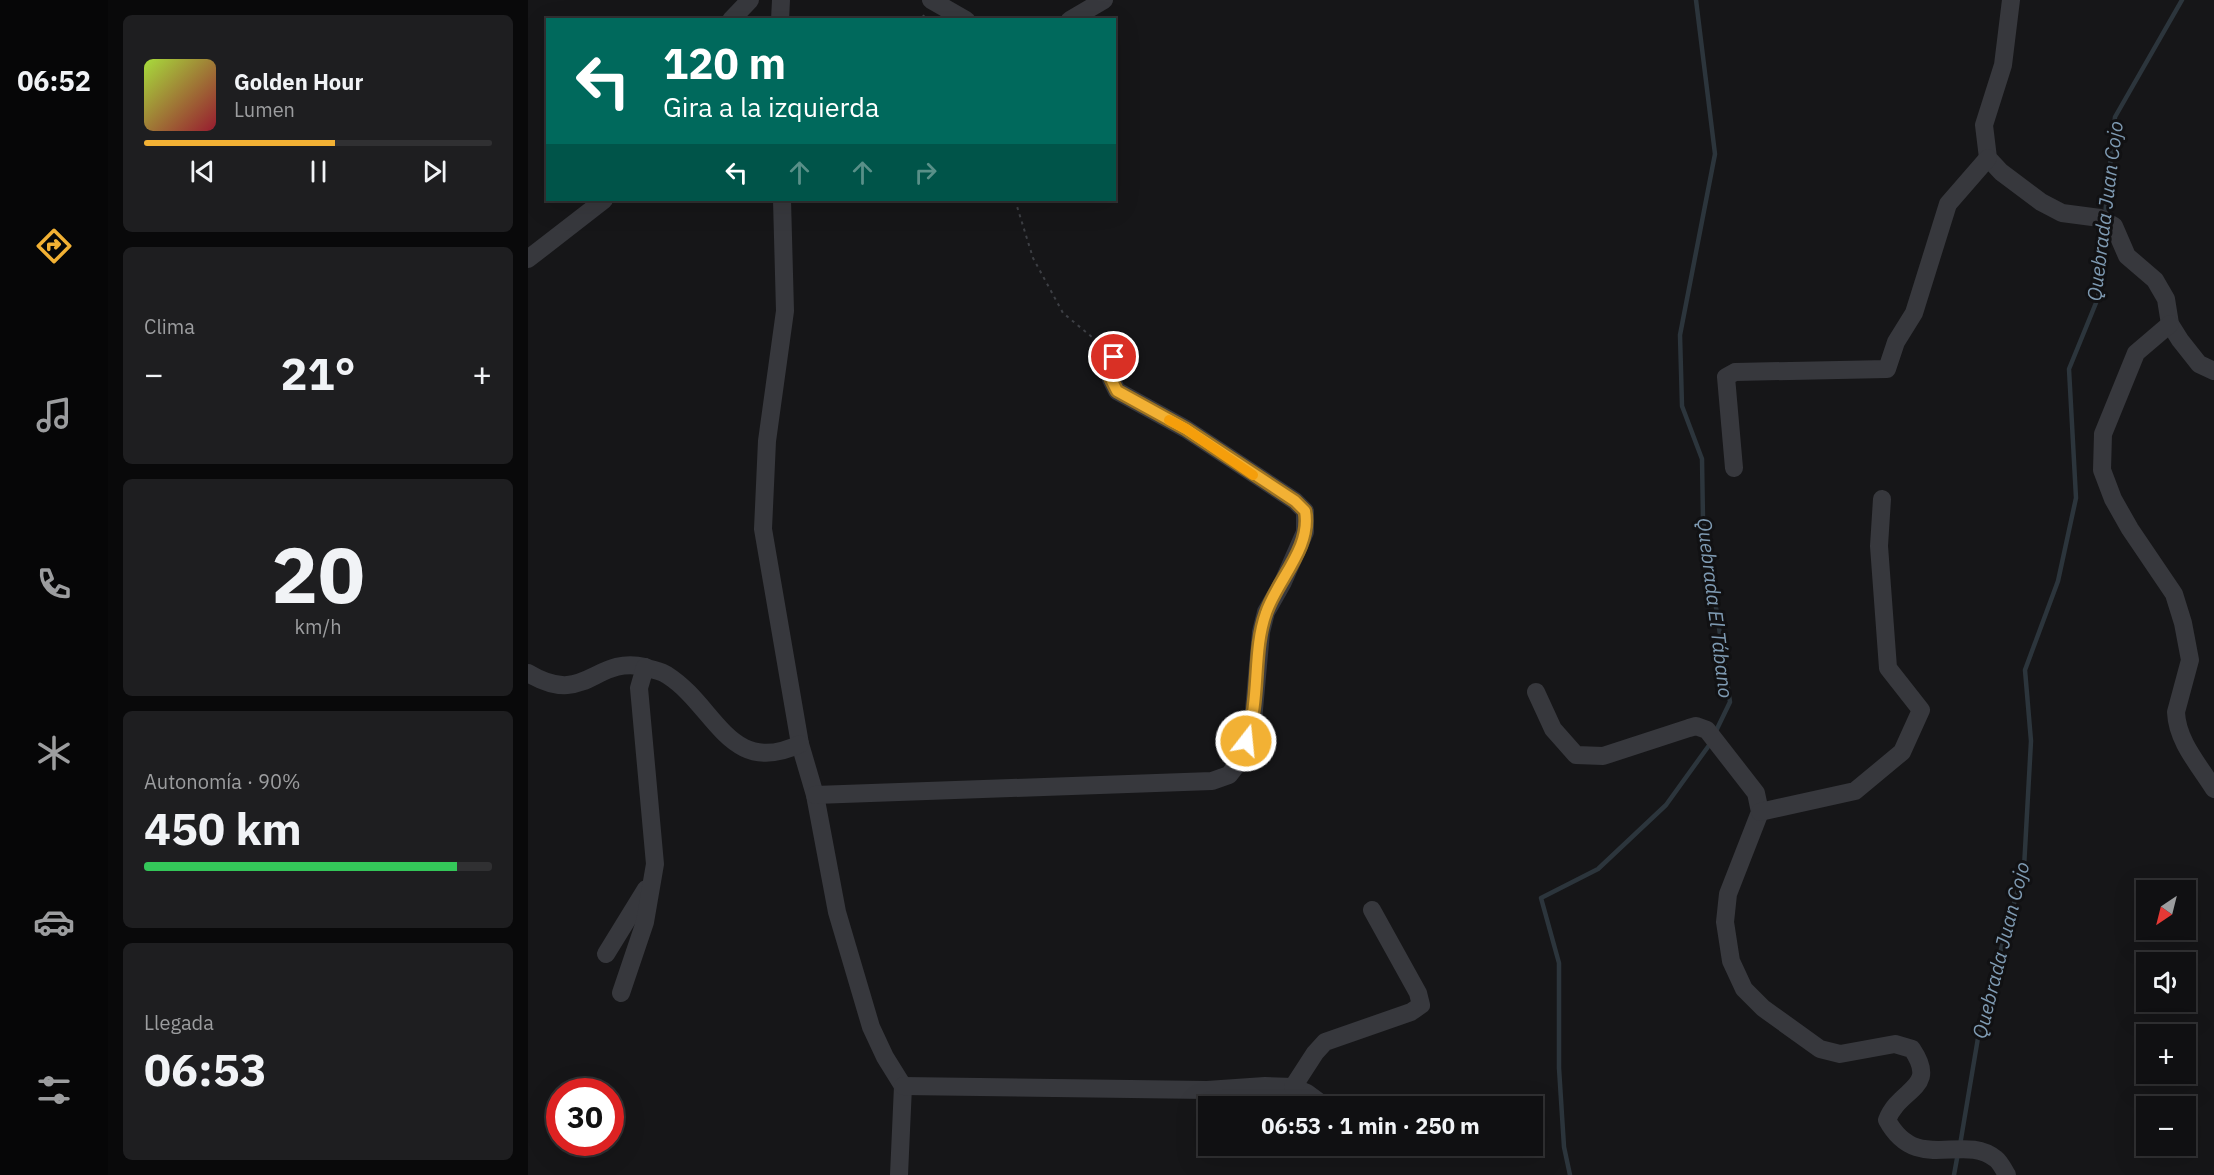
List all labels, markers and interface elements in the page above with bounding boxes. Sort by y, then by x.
text: 120 m [663,36,786,91]
icon: left [564,42,642,120]
text: 06:52 [17,63,91,98]
text: Golden Hour [234,67,363,96]
text: Gira a la izquierda [663,89,879,124]
text: Lumen [234,96,295,123]
water label: Quebrada Juan Cojo [2080,119,2129,303]
icon: previous [186,155,219,188]
icon: pause [302,155,335,188]
icon: next [418,155,451,188]
icon: left [720,156,753,189]
icon: ahead [783,156,816,189]
icon: ahead [846,156,879,189]
icon: right [909,156,942,189]
icon: directions [33,225,75,267]
text: Clima [144,313,195,340]
pin [1088,331,1139,382]
icon: arrive [1097,340,1130,373]
text: 21° [280,344,356,402]
text: − [144,352,164,395]
text: + [472,352,492,395]
icon: music [33,394,75,436]
water label: Quebrada El Tábano [1691,516,1740,700]
text: 20 [271,523,365,624]
icon: phone [33,563,75,605]
text: km/h [294,613,342,640]
position arrow [1214,709,1278,773]
icon: climate [33,732,75,774]
text: Autonomía · 90% [144,768,301,795]
text: 450 km [144,799,302,857]
water label: Quebrada Juan Cojo [1965,859,2036,1041]
north arrow [2136,880,2196,940]
map controls [2136,880,2196,1156]
icon: car [33,901,75,943]
button: sound [2136,952,2196,1012]
text: Llegada [144,1009,214,1036]
button: + [2136,1024,2196,1084]
text: 06:53 [144,1040,267,1098]
icon: filters [33,1069,75,1111]
speed limit sign: 30 [546,1078,624,1156]
button: − [2136,1096,2196,1156]
text: 06:53 · 1 min · 250 m [1261,1111,1480,1140]

